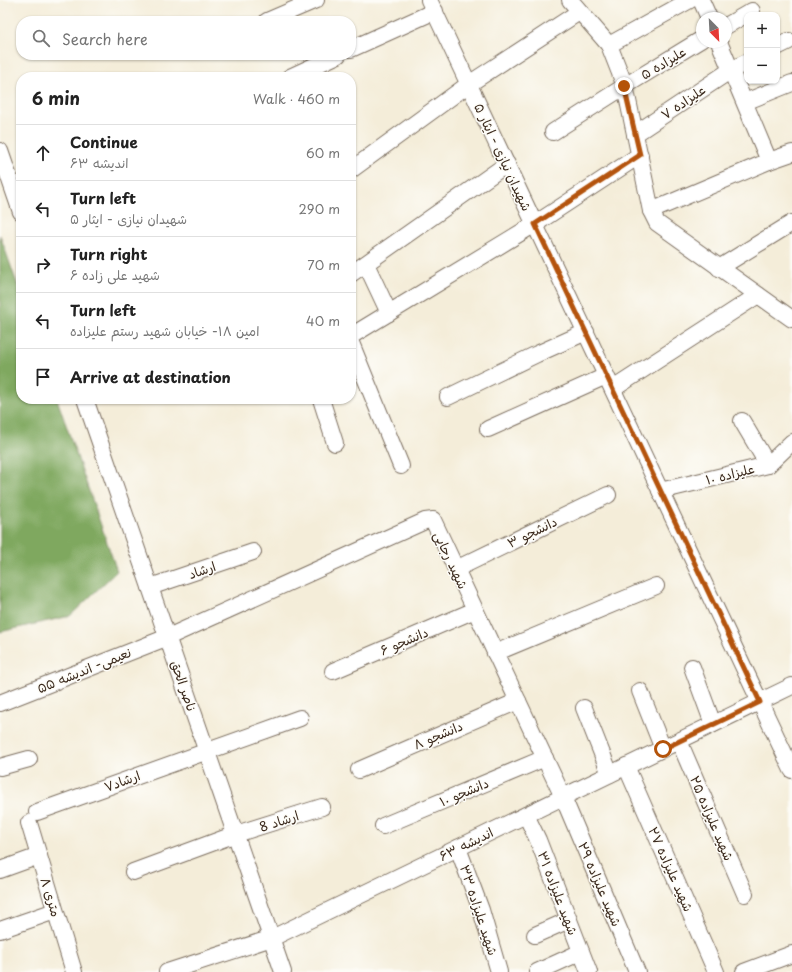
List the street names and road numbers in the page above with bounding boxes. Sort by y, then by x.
street label: علیزاده ۵ [637,42,689,84]
street label: علیزاده ۷ [657,80,709,123]
street label: شهیدان نیازی - ایثار ۵ [470,100,537,214]
street label: علیزاده ۱۰ [703,458,756,489]
street label: دانشجو ۳ [504,511,560,552]
street label: شهید رجایی [429,528,473,592]
street label: ارشاد [185,556,218,583]
street label: دانشجو ۶ [377,622,431,659]
street label: نعیمی- اندیشه ۵۵ [34,642,134,698]
street label: ناصر الحق [167,658,202,714]
street label: دانشجو ۸ [410,716,465,753]
street label: ارشاد۷ [101,765,143,796]
street label: شهید علیزاده ۲۵ [686,772,739,863]
street label: دانشجو ۱۰ [436,773,491,810]
street label: ارشاد 8 [257,805,301,836]
street label: اندیشه ۶۳ [435,822,496,865]
street label: شهید علیزاده ۲۷ [644,823,699,914]
street label: شهید علیزاده ۲۹ [574,839,627,929]
street label: شهید علیزاده ۳۱ [534,848,583,938]
street label: شهید علیزاده ۳۳ [456,862,503,958]
street label: ۸ متری [37,875,66,919]

